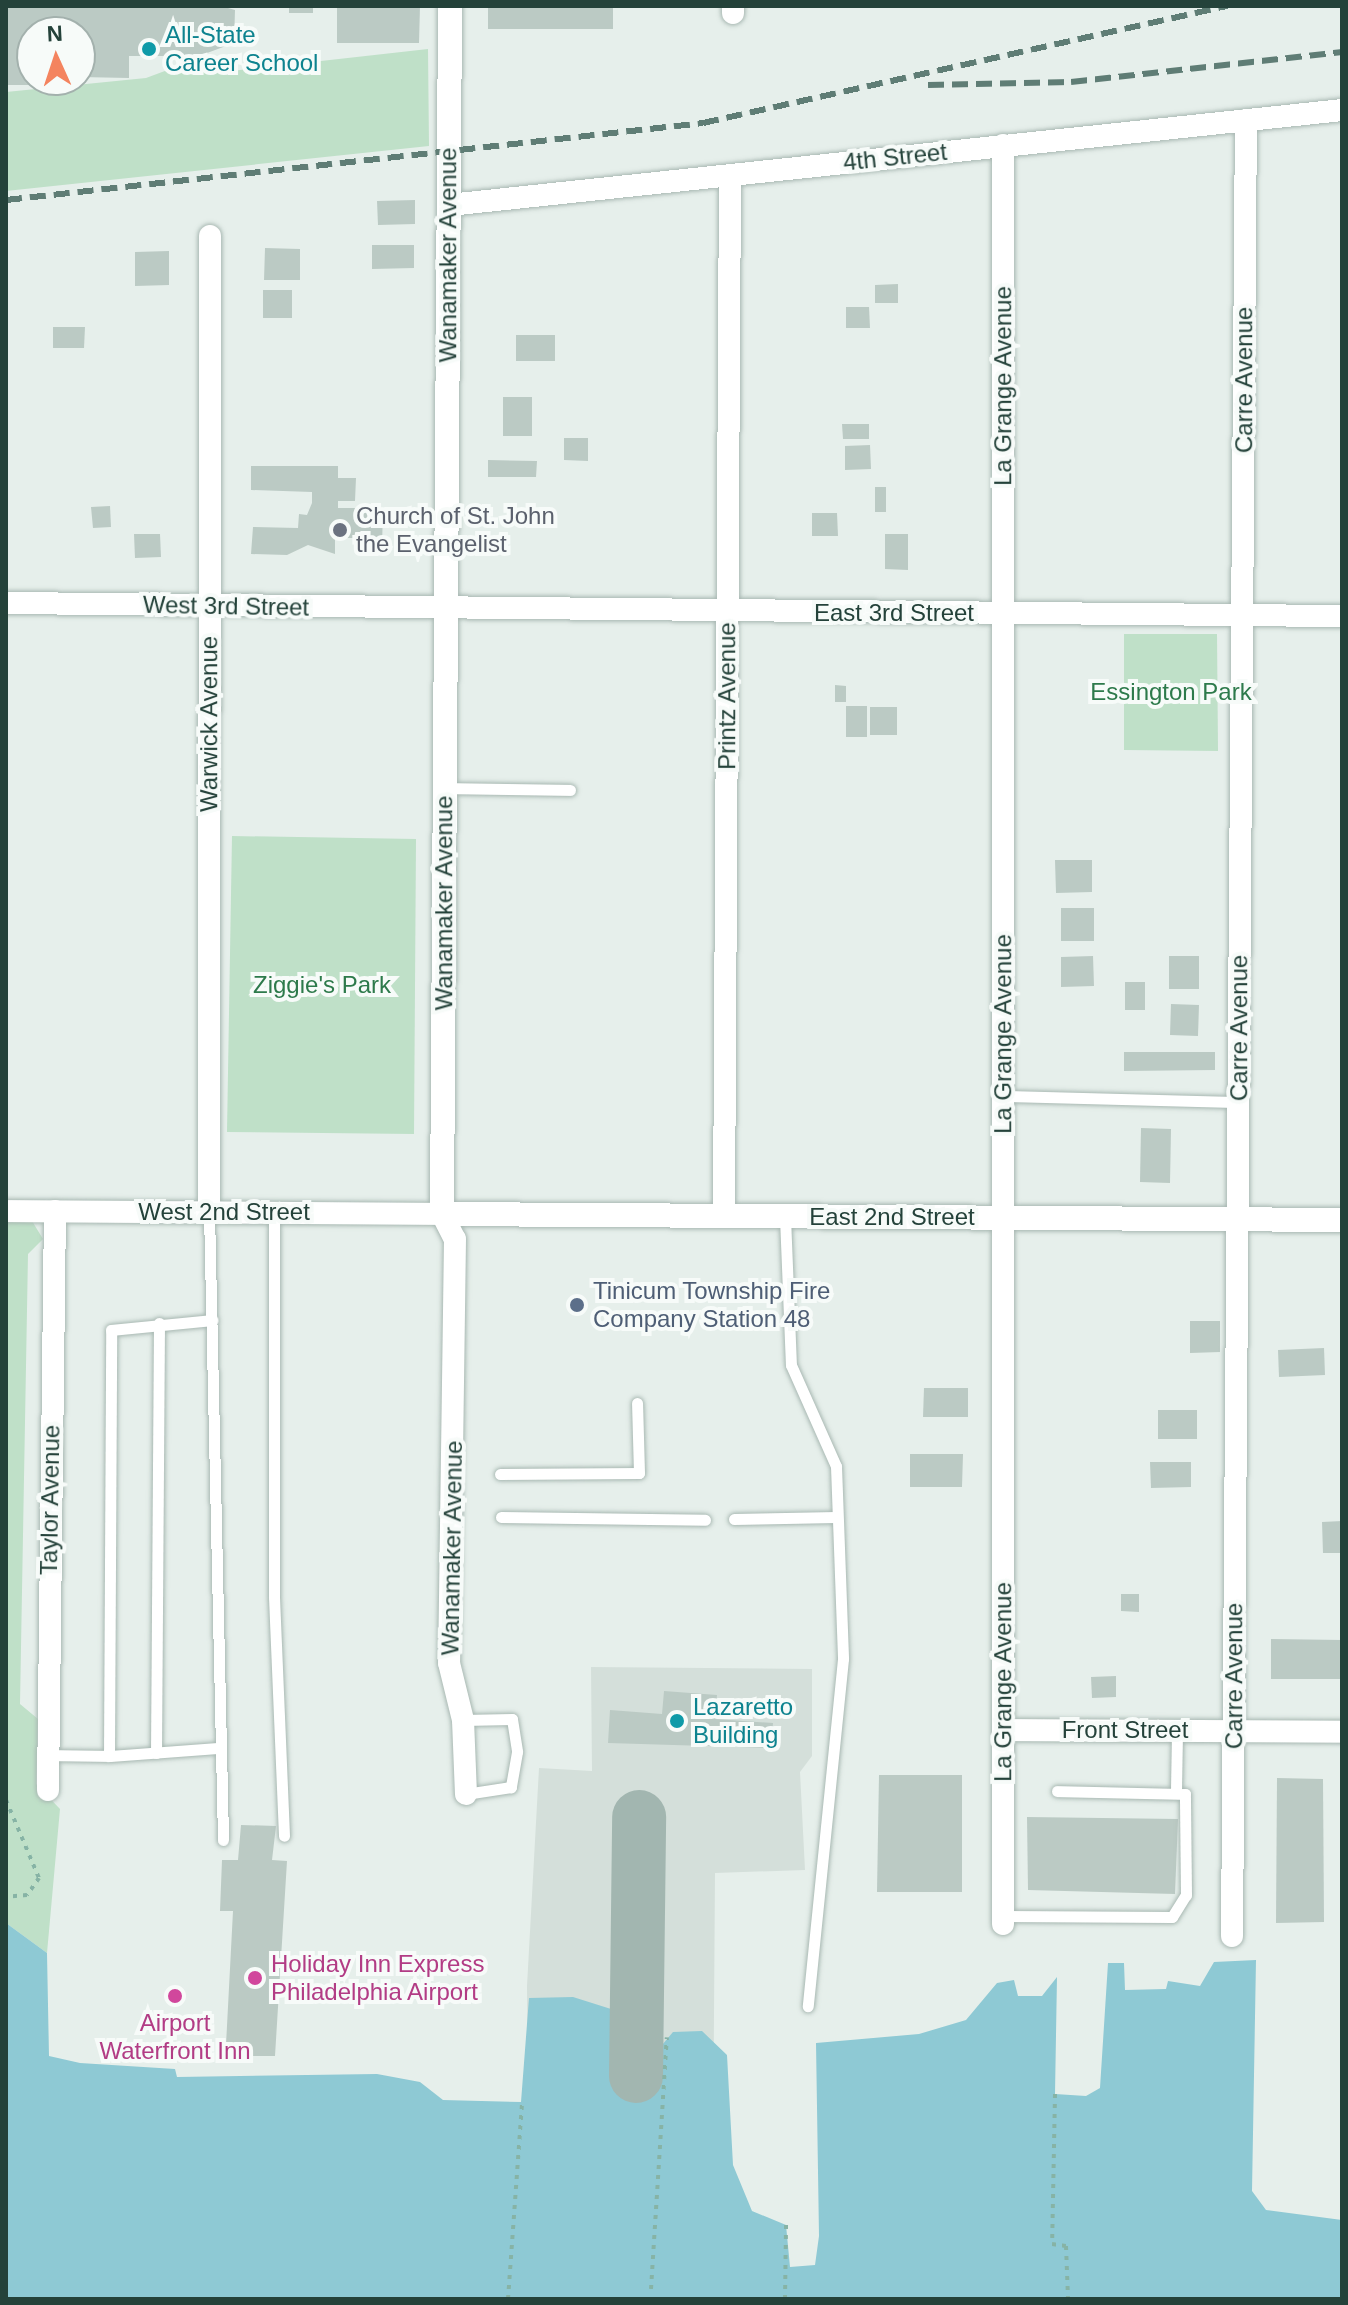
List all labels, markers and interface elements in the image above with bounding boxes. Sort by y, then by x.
north arrow [16,16,96,96]
text: N [46,21,63,46]
place label: All-State Career School [165,21,318,77]
marker: All-State Career School [140,40,158,58]
street label: 4th Street [842,137,948,177]
street label: Wanamaker Avenue [434,147,462,363]
street label: La Grange Avenue [989,285,1017,487]
street label: Carre Avenue [1230,306,1258,454]
place label: Church of St. John the Evangelist [356,502,555,558]
marker: Church of St. John the Evangelist [331,521,349,539]
street label: West 3rd Street [143,590,309,622]
street label: East 3rd Street [814,599,974,627]
street label: Printz Avenue [713,622,741,770]
street label: Warwick Avenue [195,635,223,813]
park label: Essington Park [1090,678,1252,706]
street label: Wanamaker Avenue [430,795,458,1011]
street label: La Grange Avenue [989,933,1017,1135]
street label: Carre Avenue [1225,954,1253,1102]
park label: Ziggie's Park [253,971,391,999]
street label: West 2nd Street [138,1198,310,1226]
street label: East 2nd Street [809,1203,975,1231]
place label: Tinicum Township Fire Company Station 48 [593,1277,831,1333]
marker: Tinicum Township Fire Company Station 48 [568,1296,586,1314]
street label: Taylor Avenue [34,1424,66,1576]
street label: Wanamaker Avenue [436,1440,468,1656]
street label: La Grange Avenue [989,1581,1017,1783]
street label: Carre Avenue [1220,1602,1248,1750]
place label: Lazaretto Building [693,1693,793,1749]
marker: Lazaretto Building [668,1712,686,1730]
street label: Front Street [1062,1716,1188,1744]
place label: Holiday Inn Express Philadelphia Airport [271,1950,484,2006]
marker: Holiday Inn Express Philadelphia Airport [246,1969,264,1987]
marker: Airport Waterfront Inn [166,1987,184,2005]
place label: Airport Waterfront Inn [99,2009,251,2065]

